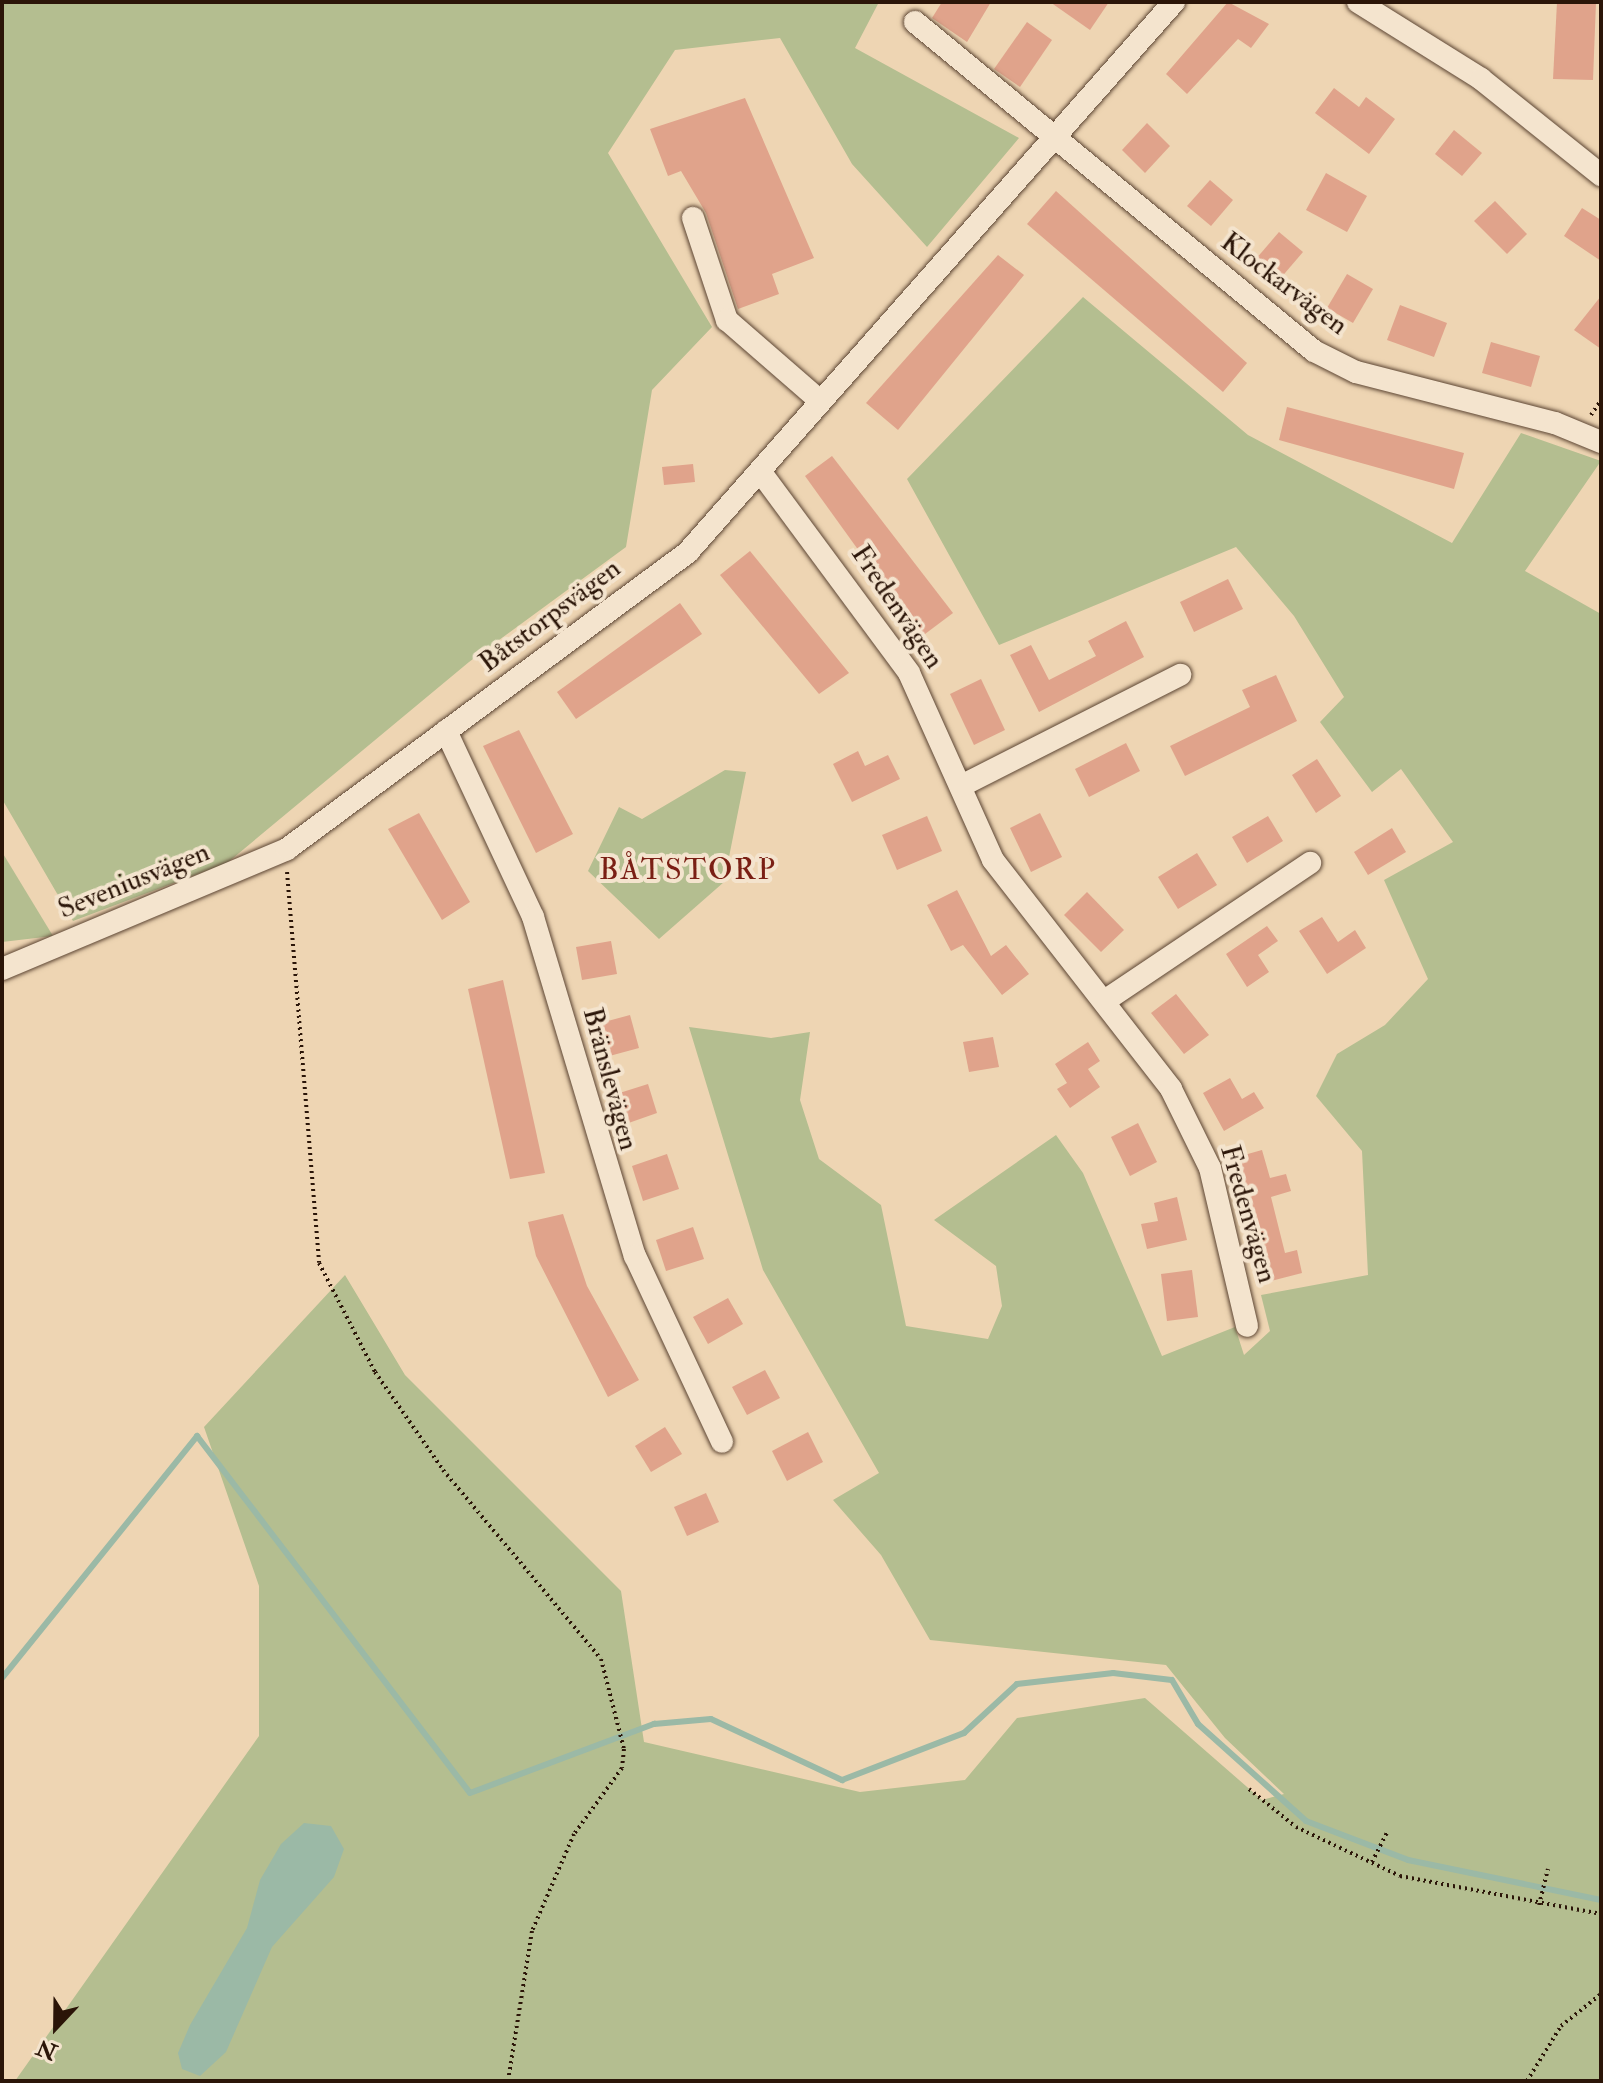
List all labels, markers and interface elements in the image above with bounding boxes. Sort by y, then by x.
street label: Klockarvägen [1214,225,1354,343]
street label: Fredenvägen [843,539,951,675]
street label: Båtstorpsvägen [473,552,627,680]
street label: Seveniusvägen [54,835,214,927]
district label: BÅTSTORP [599,852,777,888]
street label: Bränslevägen [575,1004,645,1154]
street label: Fredenvägen [1212,1141,1284,1287]
north arrow [16,1987,96,2067]
text: N [33,2033,61,2066]

